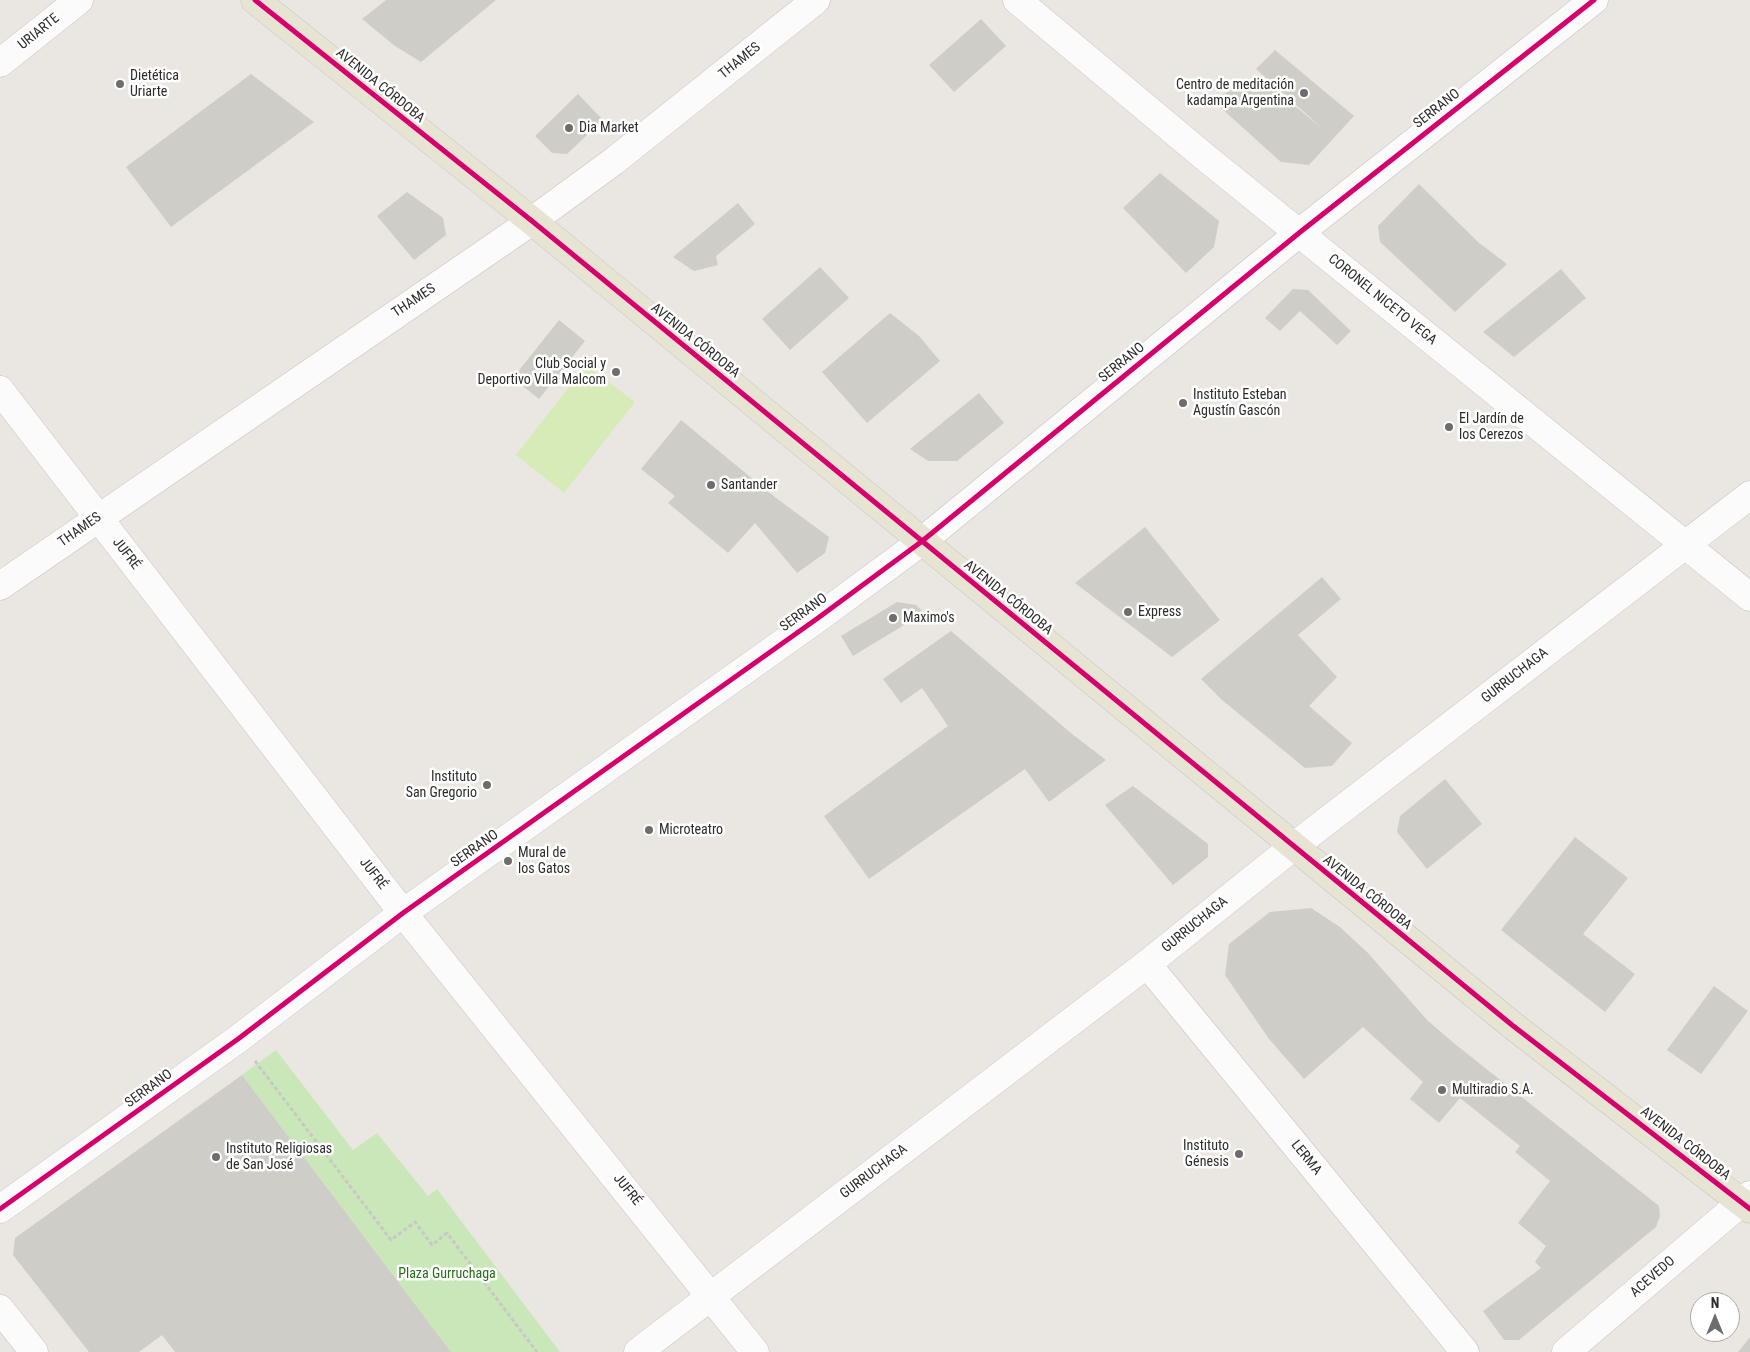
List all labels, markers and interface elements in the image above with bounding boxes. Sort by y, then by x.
street label: URIARTE [15,10,63,54]
street label: THAMES [716,39,764,83]
street label: AVENIDA CÓRDOBA [332,45,428,127]
place label: Dietética Uriarte [130,68,179,100]
place label: Centro de meditación kadampa Argentina [1176,77,1294,110]
marker: Dietética Uriarte [114,78,126,90]
street label: SERRANO [1410,86,1464,132]
marker: Centro de meditación kadampa Argentina [1298,87,1310,99]
place label: Dia Market [579,120,639,136]
marker: Dia Market [563,122,575,134]
street label: CORONEL NICETO VEGA [1324,251,1440,349]
street label: THAMES [389,280,439,322]
street label: AVENIDA CÓRDOBA [647,300,743,382]
street label: SERRANO [1096,339,1148,387]
place label: Club Social y Deportivo Villa Malcom [477,356,606,388]
marker: Club Social y Deportivo Villa Malcom [610,366,622,378]
place label: Instituto Esteban Agustín Gascón [1193,387,1287,420]
marker: Instituto Esteban Agustín Gascón [1177,397,1189,409]
place label: El Jardín de los Cerezos [1459,411,1524,444]
marker: El Jardín de los Cerezos [1443,421,1455,433]
place label: Santander [721,477,777,493]
marker: Santander [705,479,717,491]
street label: THAMES [55,509,105,551]
street label: JUFRÉ [108,535,144,573]
street label: AVENIDA CÓRDOBA [960,557,1056,639]
street label: SERRANO [777,590,831,636]
place label: Express [1138,604,1181,620]
marker: Express [1122,606,1134,618]
place label: Maximo's [903,610,955,626]
marker: Maximo's [887,612,899,624]
street label: GURRUCHAGA [1478,645,1552,707]
place label: Instituto San Gregorio [406,769,477,802]
marker: Instituto San Gregorio [481,779,493,791]
place label: Microteatro [659,822,723,838]
marker: Microteatro [643,824,655,836]
street label: SERRANO [448,827,502,871]
place label: Mural de los Gatos [518,845,570,878]
street label: AVENIDA CÓRDOBA [1319,852,1415,934]
street label: JUFRÉ [355,855,391,893]
marker: Mural de los Gatos [502,855,514,867]
street label: GURRUCHAGA [1159,893,1231,957]
street label: SERRANO [122,1066,176,1112]
place label: Multiradio S.A. [1452,1082,1534,1098]
marker: Multiradio S.A. [1436,1084,1448,1096]
street label: AVENIDA CÓRDOBA [1637,1104,1733,1184]
street label: LERMA [1287,1137,1325,1179]
place label: Instituto Génesis [1183,1138,1229,1170]
place label: Instituto Religiosas de San José [226,1141,332,1174]
street label: GURRUCHAGA [837,1141,911,1203]
marker: Instituto Génesis [1233,1148,1245,1160]
marker: Instituto Religiosas de San José [210,1151,222,1163]
street label: JUFRÉ [609,1171,645,1209]
street label: ACEVEDO [1627,1253,1679,1301]
park label: Plaza Gurruchaga [398,1266,496,1282]
north arrow [1690,1292,1740,1342]
text: N [1711,1295,1719,1311]

